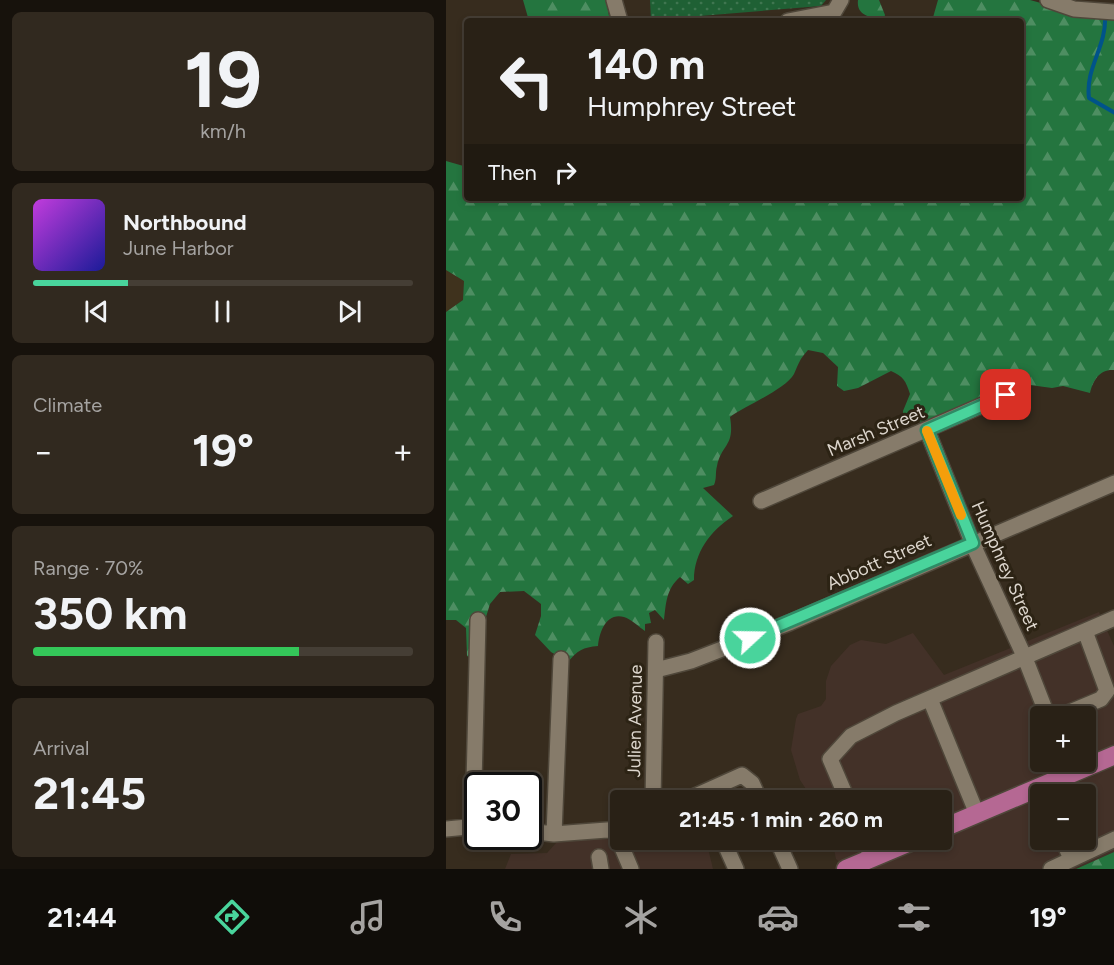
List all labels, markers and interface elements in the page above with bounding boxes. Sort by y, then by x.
text: 19 [184,33,262,127]
text: 140 m [587,39,705,90]
icon: left [488,42,566,120]
text: Humphrey Street [587,90,796,123]
text: km/h [200,119,246,143]
icon: right [549,156,582,189]
text: Then [488,159,537,186]
text: Northbound [123,209,247,236]
text: June Harbor [123,236,234,260]
icon: previous [80,295,113,328]
icon: pause [206,295,239,328]
icon: next [333,295,366,328]
pin [980,369,1031,420]
icon: arrive [989,378,1022,411]
text: Climate [33,393,102,417]
street label: Marsh Street [824,401,928,461]
text: 19° [192,423,254,477]
text: − [33,432,54,471]
text: + [392,432,413,471]
street label: Humphrey Street [967,498,1044,634]
street label: Abbott Street [823,529,935,595]
text: Range · 70% [33,556,144,580]
text: 350 km [33,586,188,640]
position arrow [718,606,782,670]
street label: Julien Avenue [623,664,647,778]
map controls [1030,706,1096,850]
button: + [1030,706,1096,772]
text: Arrival [33,736,89,760]
text: 21:45 [33,766,146,820]
speed limit sign: 30 [464,772,542,850]
button: − [1030,784,1096,850]
text: 21:45 · 1 min · 260 m [679,806,883,833]
icon: directions [211,896,253,938]
icon: music [347,896,389,938]
icon: phone [484,896,526,938]
icon: climate [620,896,662,938]
icon: car [757,896,799,938]
icon: filters [893,896,935,938]
text: 21:44 [47,901,117,934]
text: 19° [1030,901,1067,934]

